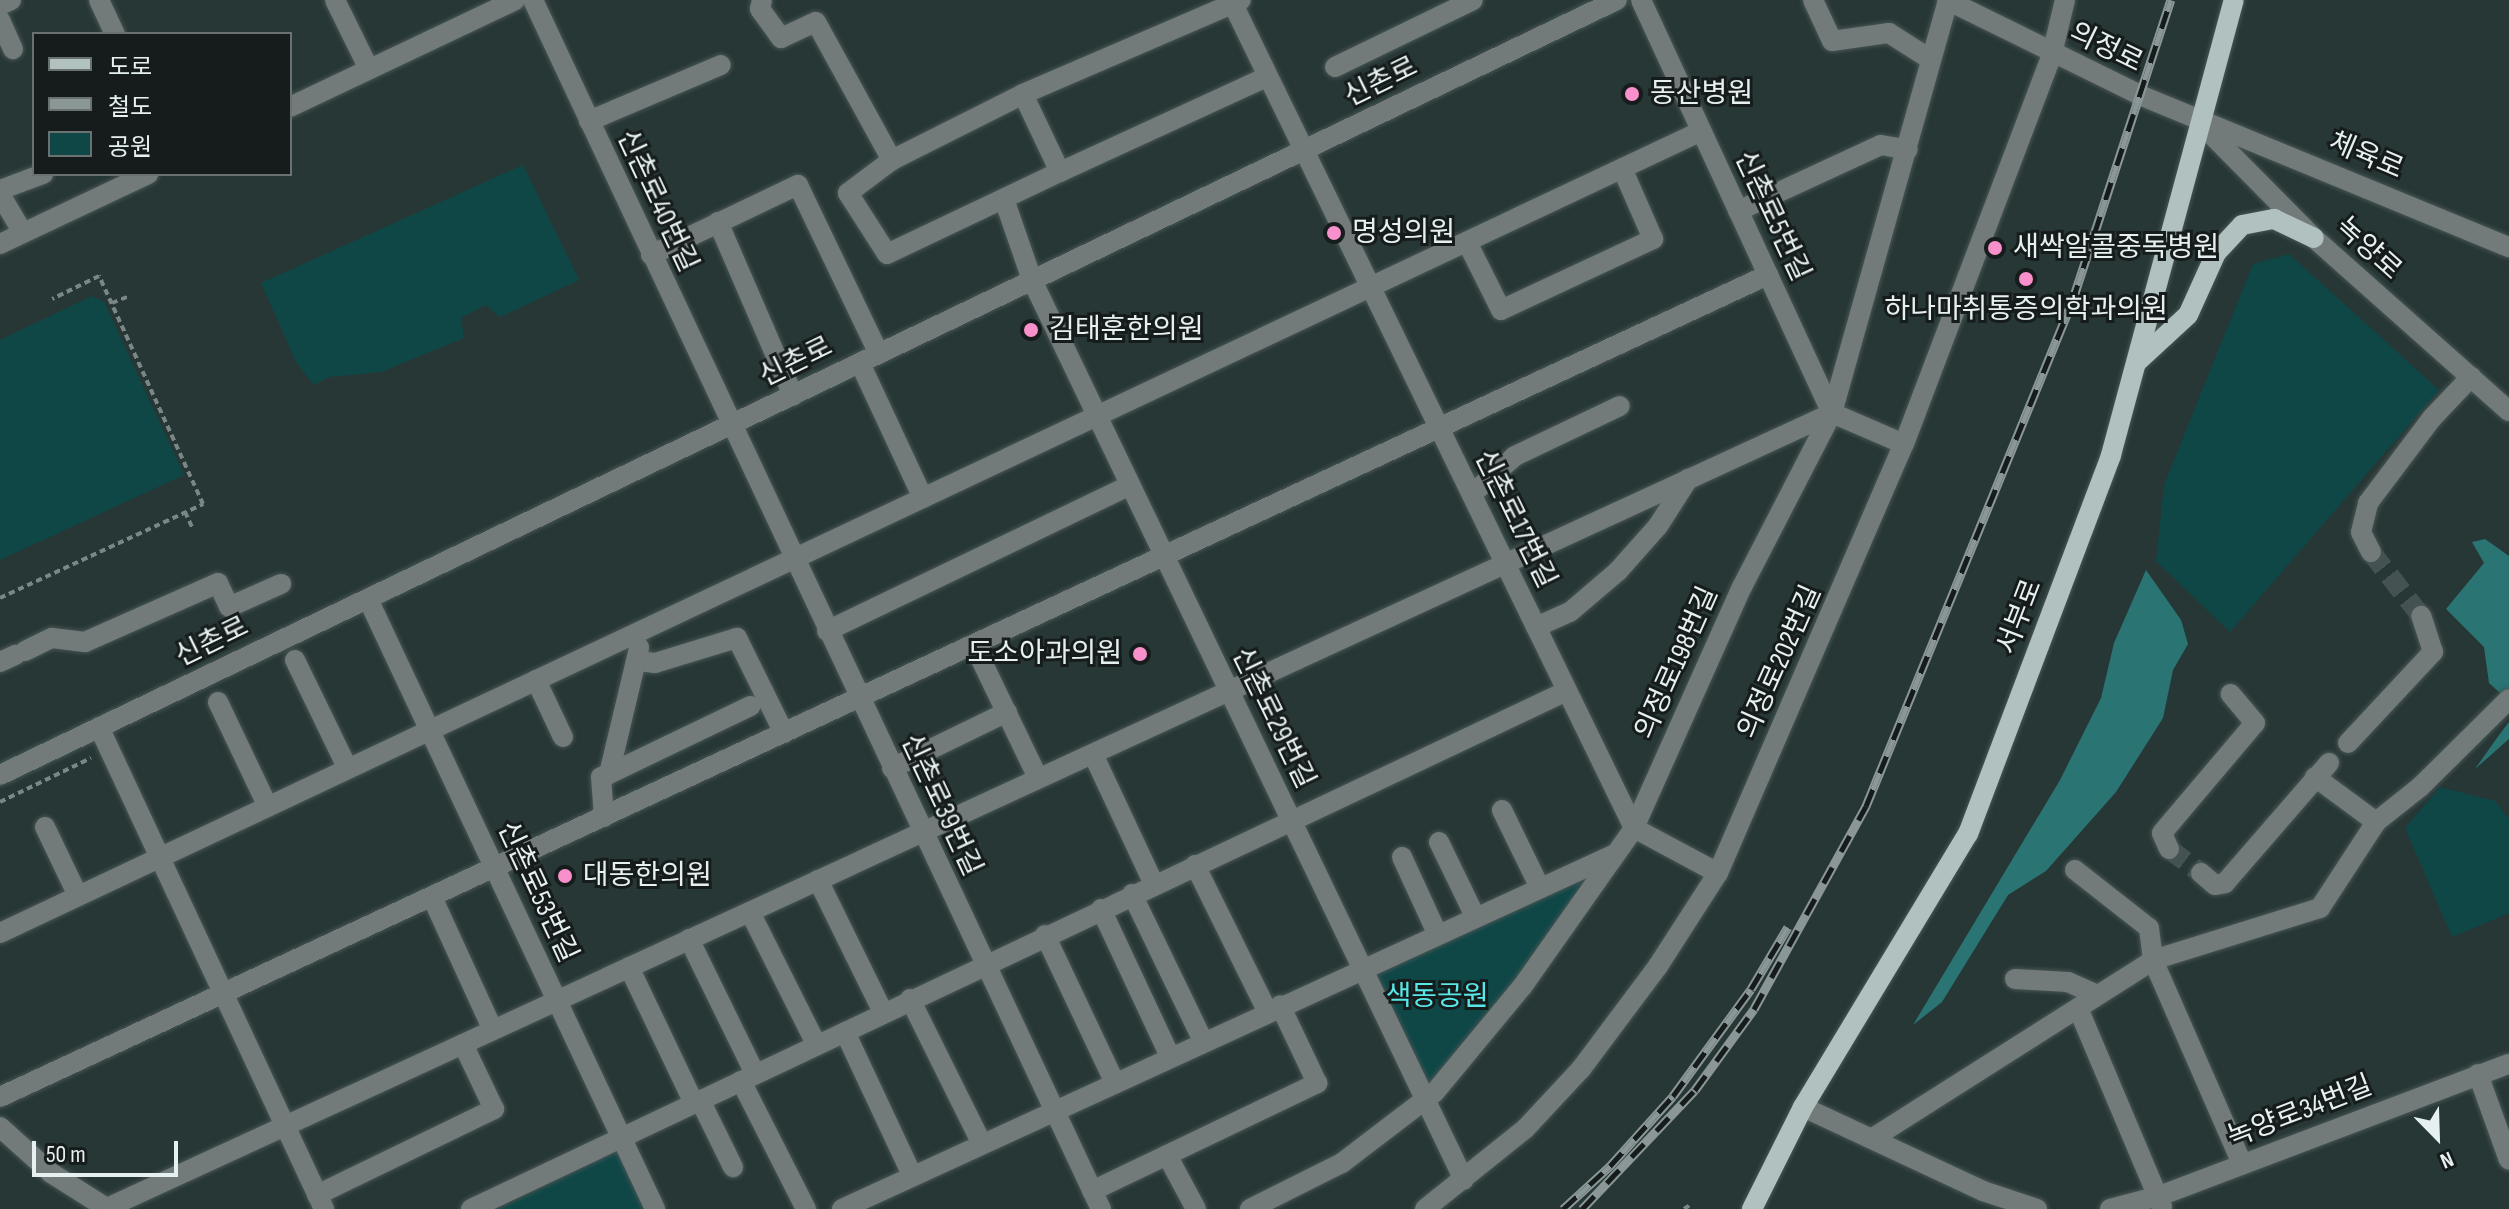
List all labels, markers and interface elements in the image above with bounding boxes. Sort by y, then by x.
street label: 의정로 [2064,16,2148,80]
legend [32,32,292,176]
street label: 신촌로 [1339,50,1423,114]
text: 도로 [108,53,152,82]
place label: 동산병원 [1650,77,1753,111]
marker: 동산병원 [1621,83,1643,105]
text: 철도 [108,93,152,122]
street label: 신촌로40번길 [609,125,705,277]
street label: 체육로 [2324,125,2408,187]
text: 공원 [108,133,152,162]
street label: 신촌로5번길 [1727,145,1817,287]
street label: 녹양로 [2328,211,2408,287]
place label: 명성의원 [1352,216,1455,250]
marker: 명성의원 [1323,222,1345,244]
place label: 새싹알콜중독병원 [2013,231,2219,265]
marker: 새싹알콜중독병원 [1984,237,2006,259]
marker: 하나마취통증의학과의원 [2015,268,2037,290]
place label: 하나마취통증의학과의원 [1884,293,2168,327]
place label: 김태훈한의원 [1049,313,1204,347]
marker: 김태훈한의원 [1020,319,1042,341]
street label: 신촌로 [754,330,838,394]
street label: 신촌로17번길 [1467,444,1563,594]
street label: 서부로 [1990,575,2050,659]
street label: 의정로202번길 [1731,580,1829,744]
street label: 의정로198번길 [1628,582,1726,744]
street label: 신촌로 [170,610,254,674]
place label: 도소아과의원 [967,637,1122,671]
street label: 신촌로29번길 [1224,642,1322,794]
marker: 도소아과의원 [1129,643,1151,665]
street label: 신촌로39번길 [893,729,989,881]
street label: 신촌로53번길 [490,816,584,968]
place label: 대동한의원 [583,859,712,893]
marker: 대동한의원 [554,865,576,887]
park label: 색동공원 [1385,980,1489,1014]
street label: 녹양로34번길 [2223,1069,2377,1155]
north arrow [2397,1097,2477,1177]
scale bar [36,1125,182,1175]
text: 50 m [46,1140,86,1169]
text: N [2436,1145,2457,1174]

